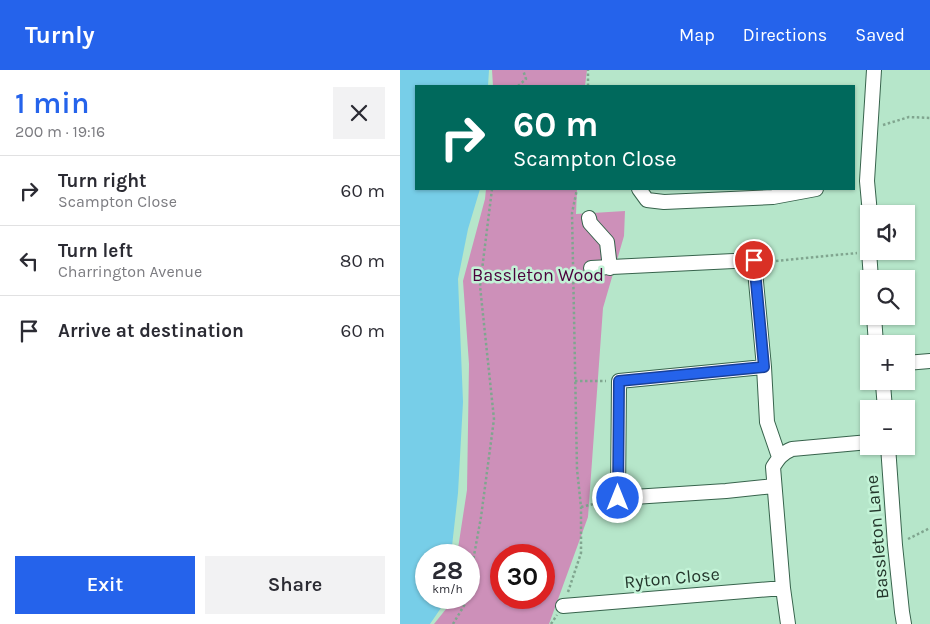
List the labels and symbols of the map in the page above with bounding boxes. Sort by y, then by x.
pin [733,239,775,281]
park label: Bassleton Wood [472,264,604,286]
position arrow [591,471,643,523]
street label: Bassleton Lane [861,474,893,600]
speed limit sign: 30 [490,544,555,609]
street label: Ryton Close [623,563,721,593]

